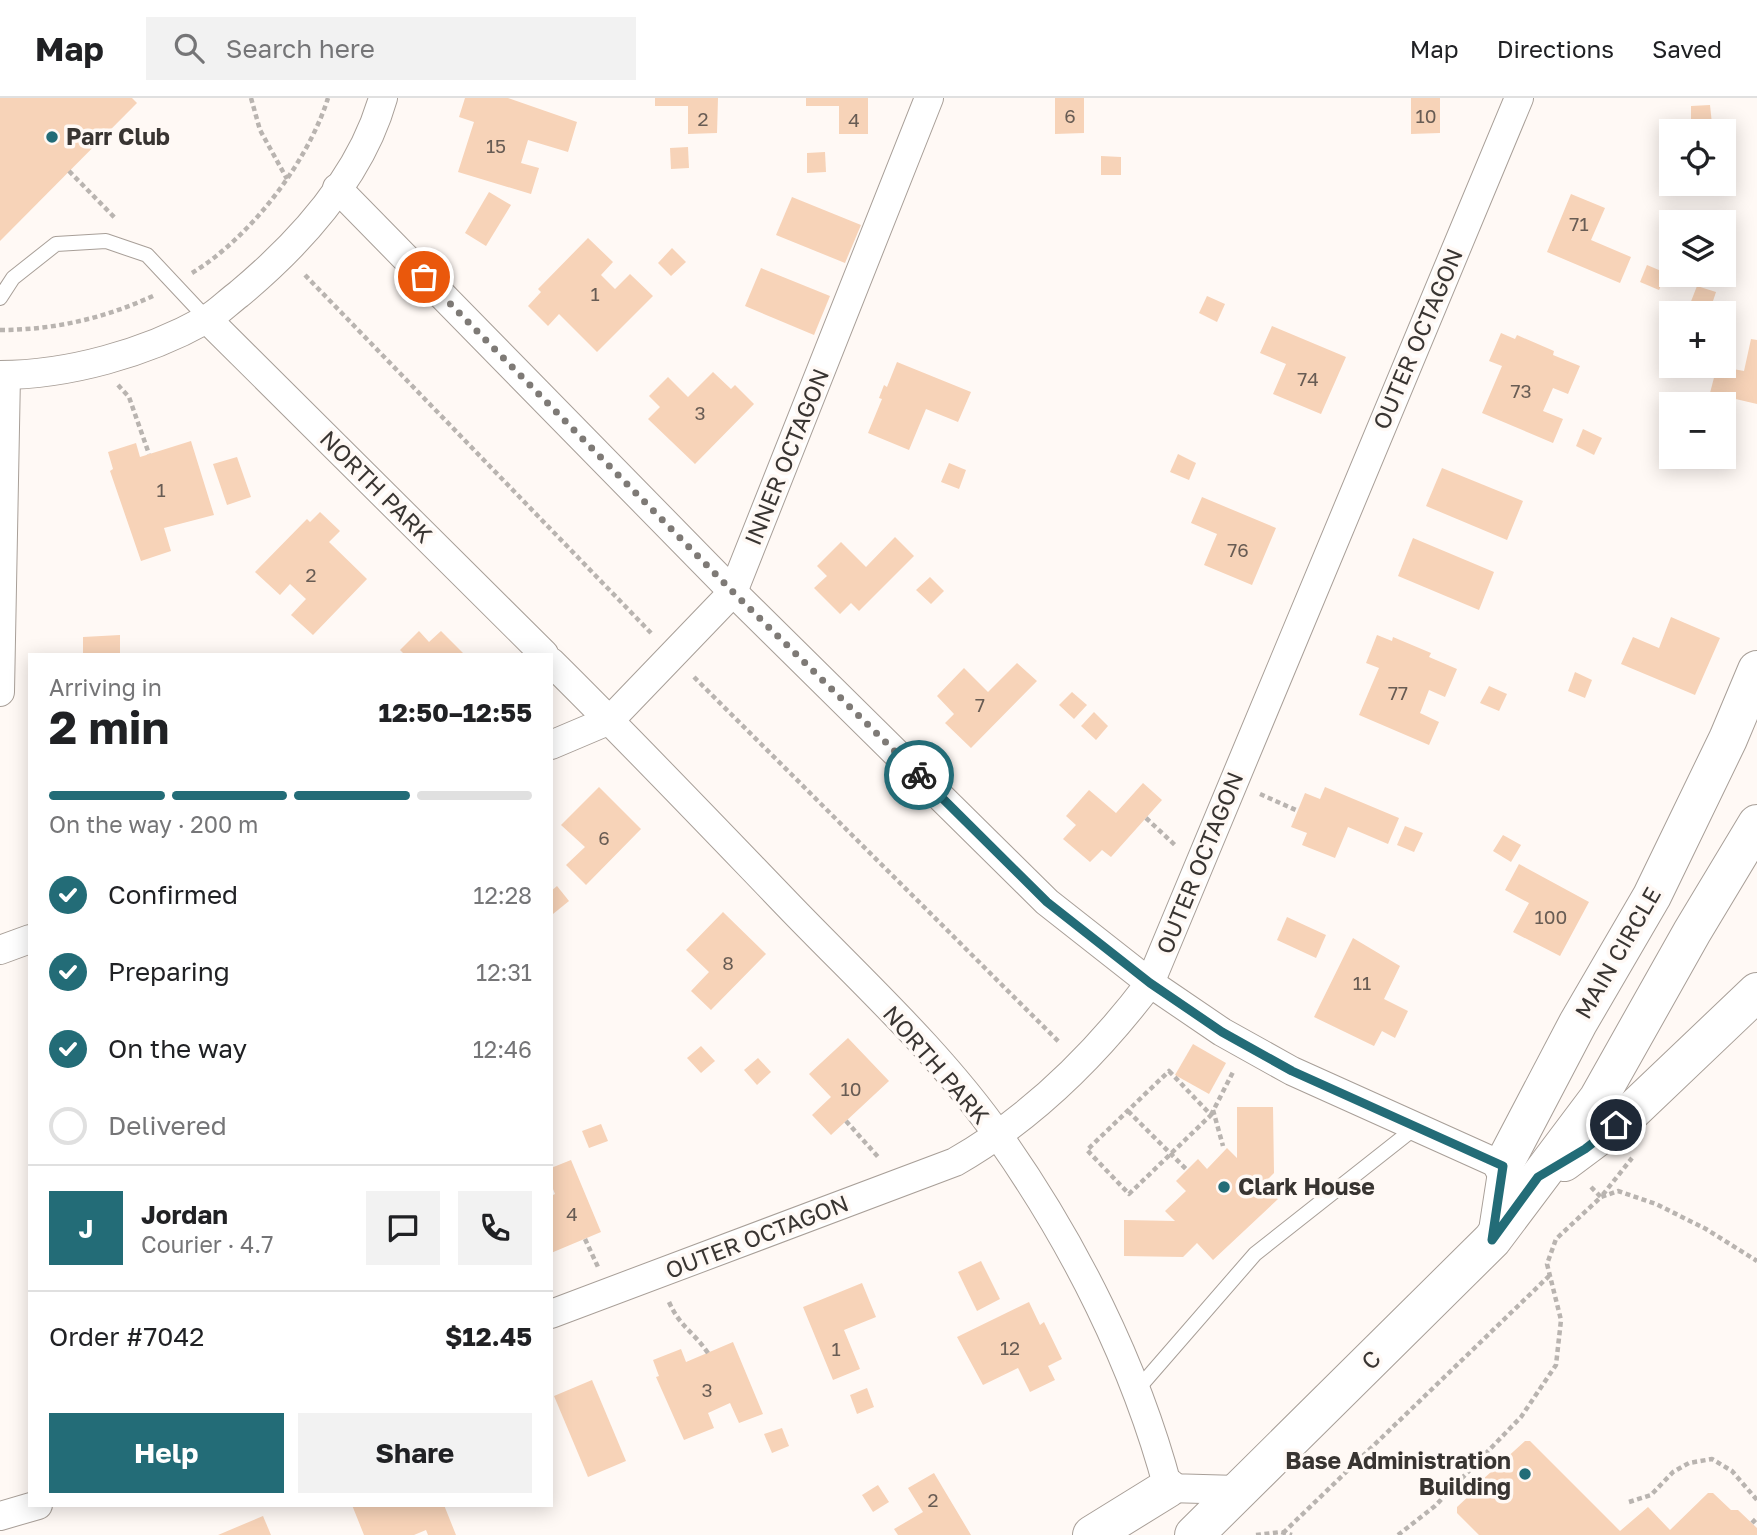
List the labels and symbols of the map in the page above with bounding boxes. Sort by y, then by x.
house number: 6 [1064,104,1076,127]
house number: 10 [1416,104,1437,127]
house number: 2 [697,107,709,130]
house number: 4 [848,108,860,131]
place label: Parr Club [66,122,170,150]
marker: Parr Club [44,129,60,145]
house number: 15 [486,134,506,157]
house number: 71 [1569,212,1589,235]
street label: OUTER OCTAGON [1366,244,1468,433]
pin [394,247,454,307]
house number: 1 [590,282,600,305]
street label: INNER OCTAGON [738,364,834,549]
house number: 74 [1297,367,1319,390]
house number: 73 [1510,379,1532,402]
house number: 3 [694,401,706,424]
street label: NORTH PARK [315,424,439,548]
house number: 1 [156,478,166,501]
house number: 76 [1227,538,1249,561]
house number: 2 [305,563,317,586]
house number: 77 [1388,681,1408,704]
house number: 7 [975,693,985,716]
courier [884,740,954,810]
street label: OUTER OCTAGON [1150,768,1248,958]
house number: 6 [598,826,610,849]
street label: MAIN CIRCLE [1568,882,1666,1023]
house number: 100 [1535,905,1567,928]
house number: 8 [722,951,734,974]
house number: 11 [1353,971,1371,994]
street label: NORTH PARK [878,999,996,1129]
house number: 10 [841,1077,862,1100]
pin [1586,1095,1646,1155]
place label: Clark House [1238,1172,1375,1200]
marker: Clark House [1216,1179,1232,1195]
street label: OUTER OCTAGON [661,1188,852,1284]
house number: 4 [566,1202,578,1225]
house number: 12 [1000,1336,1020,1359]
house number: 1 [831,1337,841,1360]
street label: C [1355,1344,1386,1375]
house number: 3 [701,1378,713,1401]
place label: Base Administration Building [1285,1446,1511,1500]
marker: Base Administration Building [1517,1466,1533,1482]
house number: 2 [927,1488,939,1511]

